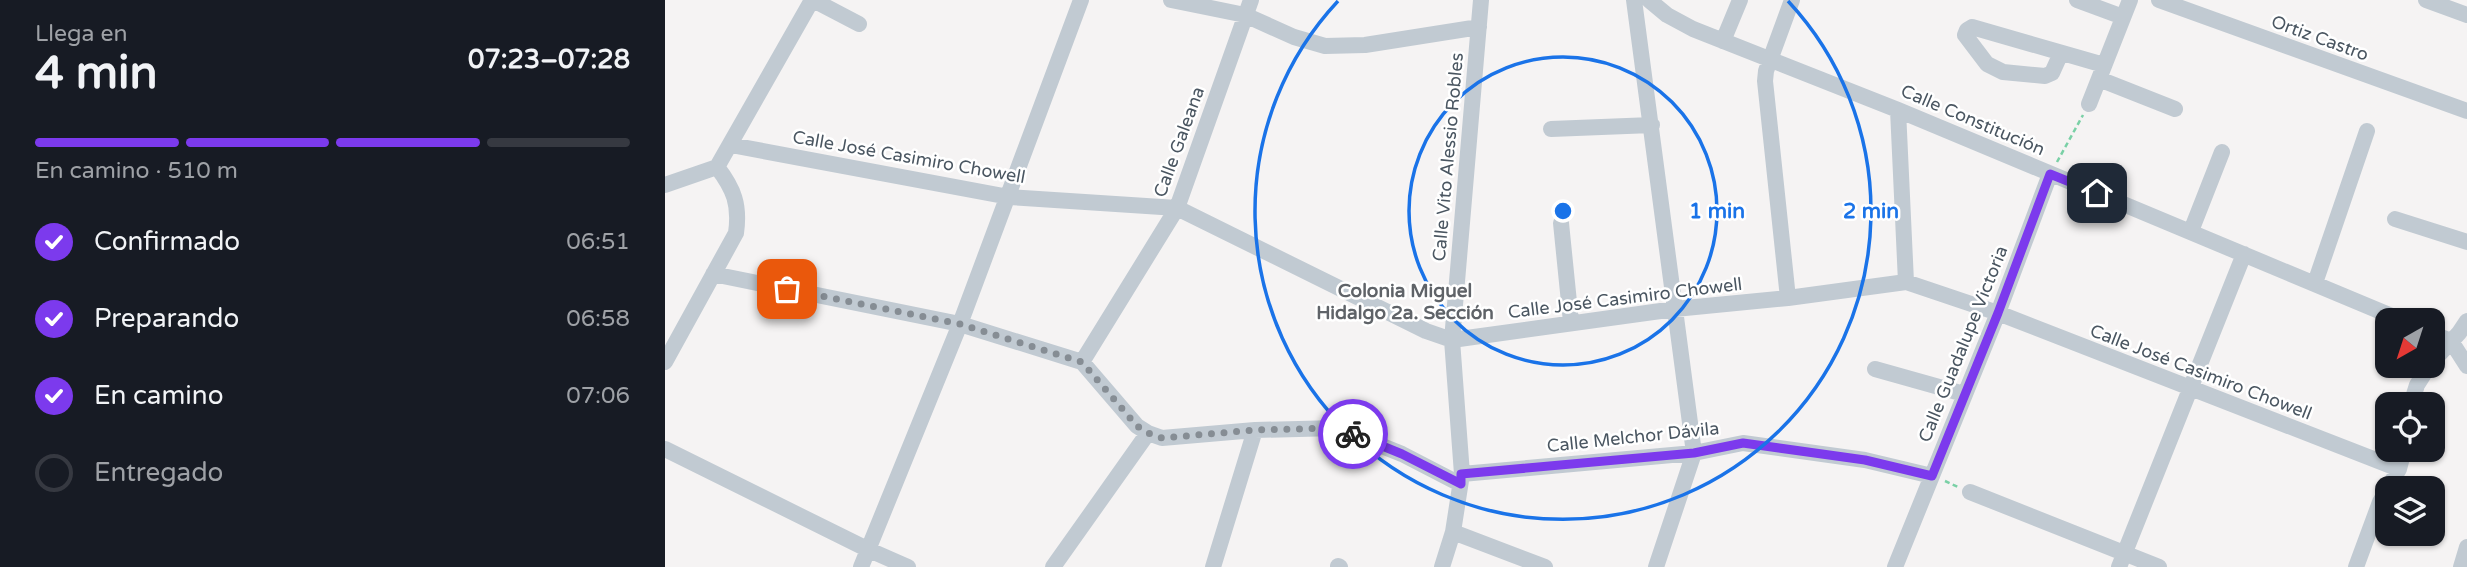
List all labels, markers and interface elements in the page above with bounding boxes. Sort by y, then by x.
street label: Ortiz Castro [2268,10,2372,66]
text: Llega en [35,20,127,48]
text: 07:23–07:28 [468,44,630,75]
text: 4 min [35,46,158,101]
street label: Calle Vito Alessio Robles [1428,52,1468,262]
street label: Calle Constitución [1898,80,2048,160]
street label: Calle Galeana [1149,84,1209,200]
street label: Calle José Casimiro Chowell [791,126,1027,188]
text: En camino · 510 m [35,157,238,185]
pin [2067,163,2127,223]
icon: home [2078,174,2116,212]
centre of rings [1551,199,1575,223]
text: 1 min [1689,199,1745,224]
text: 2 min [1843,199,1899,224]
icon: check [35,223,73,261]
text: Confirmado [94,226,240,257]
text: 06:51 [566,228,630,256]
street label: Calle Guadalupe Victoria [1913,243,2013,445]
pin [757,259,817,319]
icon: bag [768,270,806,308]
street label: Calle José Casimiro Chowell [1507,273,1743,323]
district label: Colonia Miguel Hidalgo 2a. Sección [1316,280,1494,325]
icon: check [35,300,73,338]
text: Preparando [94,303,239,334]
text: 06:58 [566,305,630,333]
north arrow [2375,308,2445,378]
map controls [2375,308,2445,546]
street label: Calle José Casimiro Chowell [2087,319,2315,425]
icon: check [35,377,73,415]
text: En camino [94,380,223,411]
text: 07:06 [566,382,630,410]
button: locate [2375,392,2445,462]
courier [1318,399,1388,469]
icon: bike [1334,415,1372,453]
street label: Calle Melchor Dávila [1546,417,1720,457]
text: Entregado [94,457,223,488]
button: layers [2375,476,2445,546]

